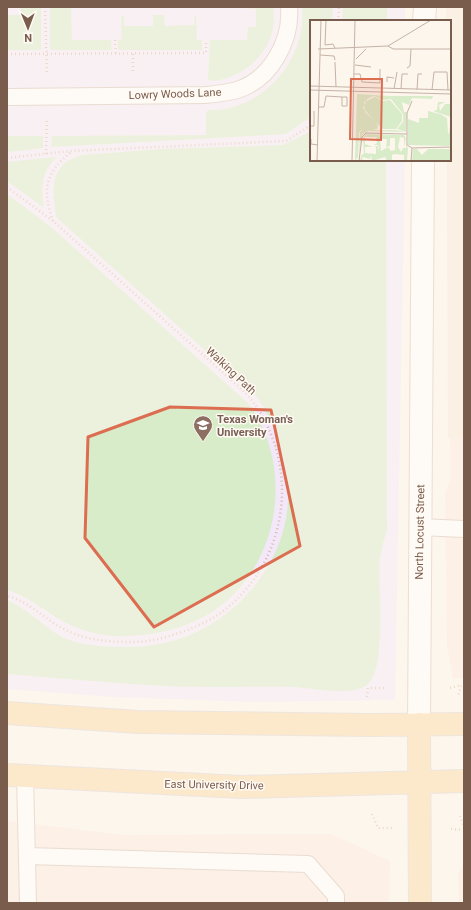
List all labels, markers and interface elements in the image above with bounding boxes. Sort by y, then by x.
north arrow [8,8,48,48]
inset map [310,20,451,161]
text: N [24,31,32,44]
street label: Lowry Woods Lane [128,86,222,102]
street label: Walking Path [203,344,259,398]
place label: Texas Woman's University [217,413,293,439]
school or university icon: Texas Woman's University [192,414,214,442]
street label: North Locust Street [413,484,427,580]
street label: East University Drive [164,778,264,792]

